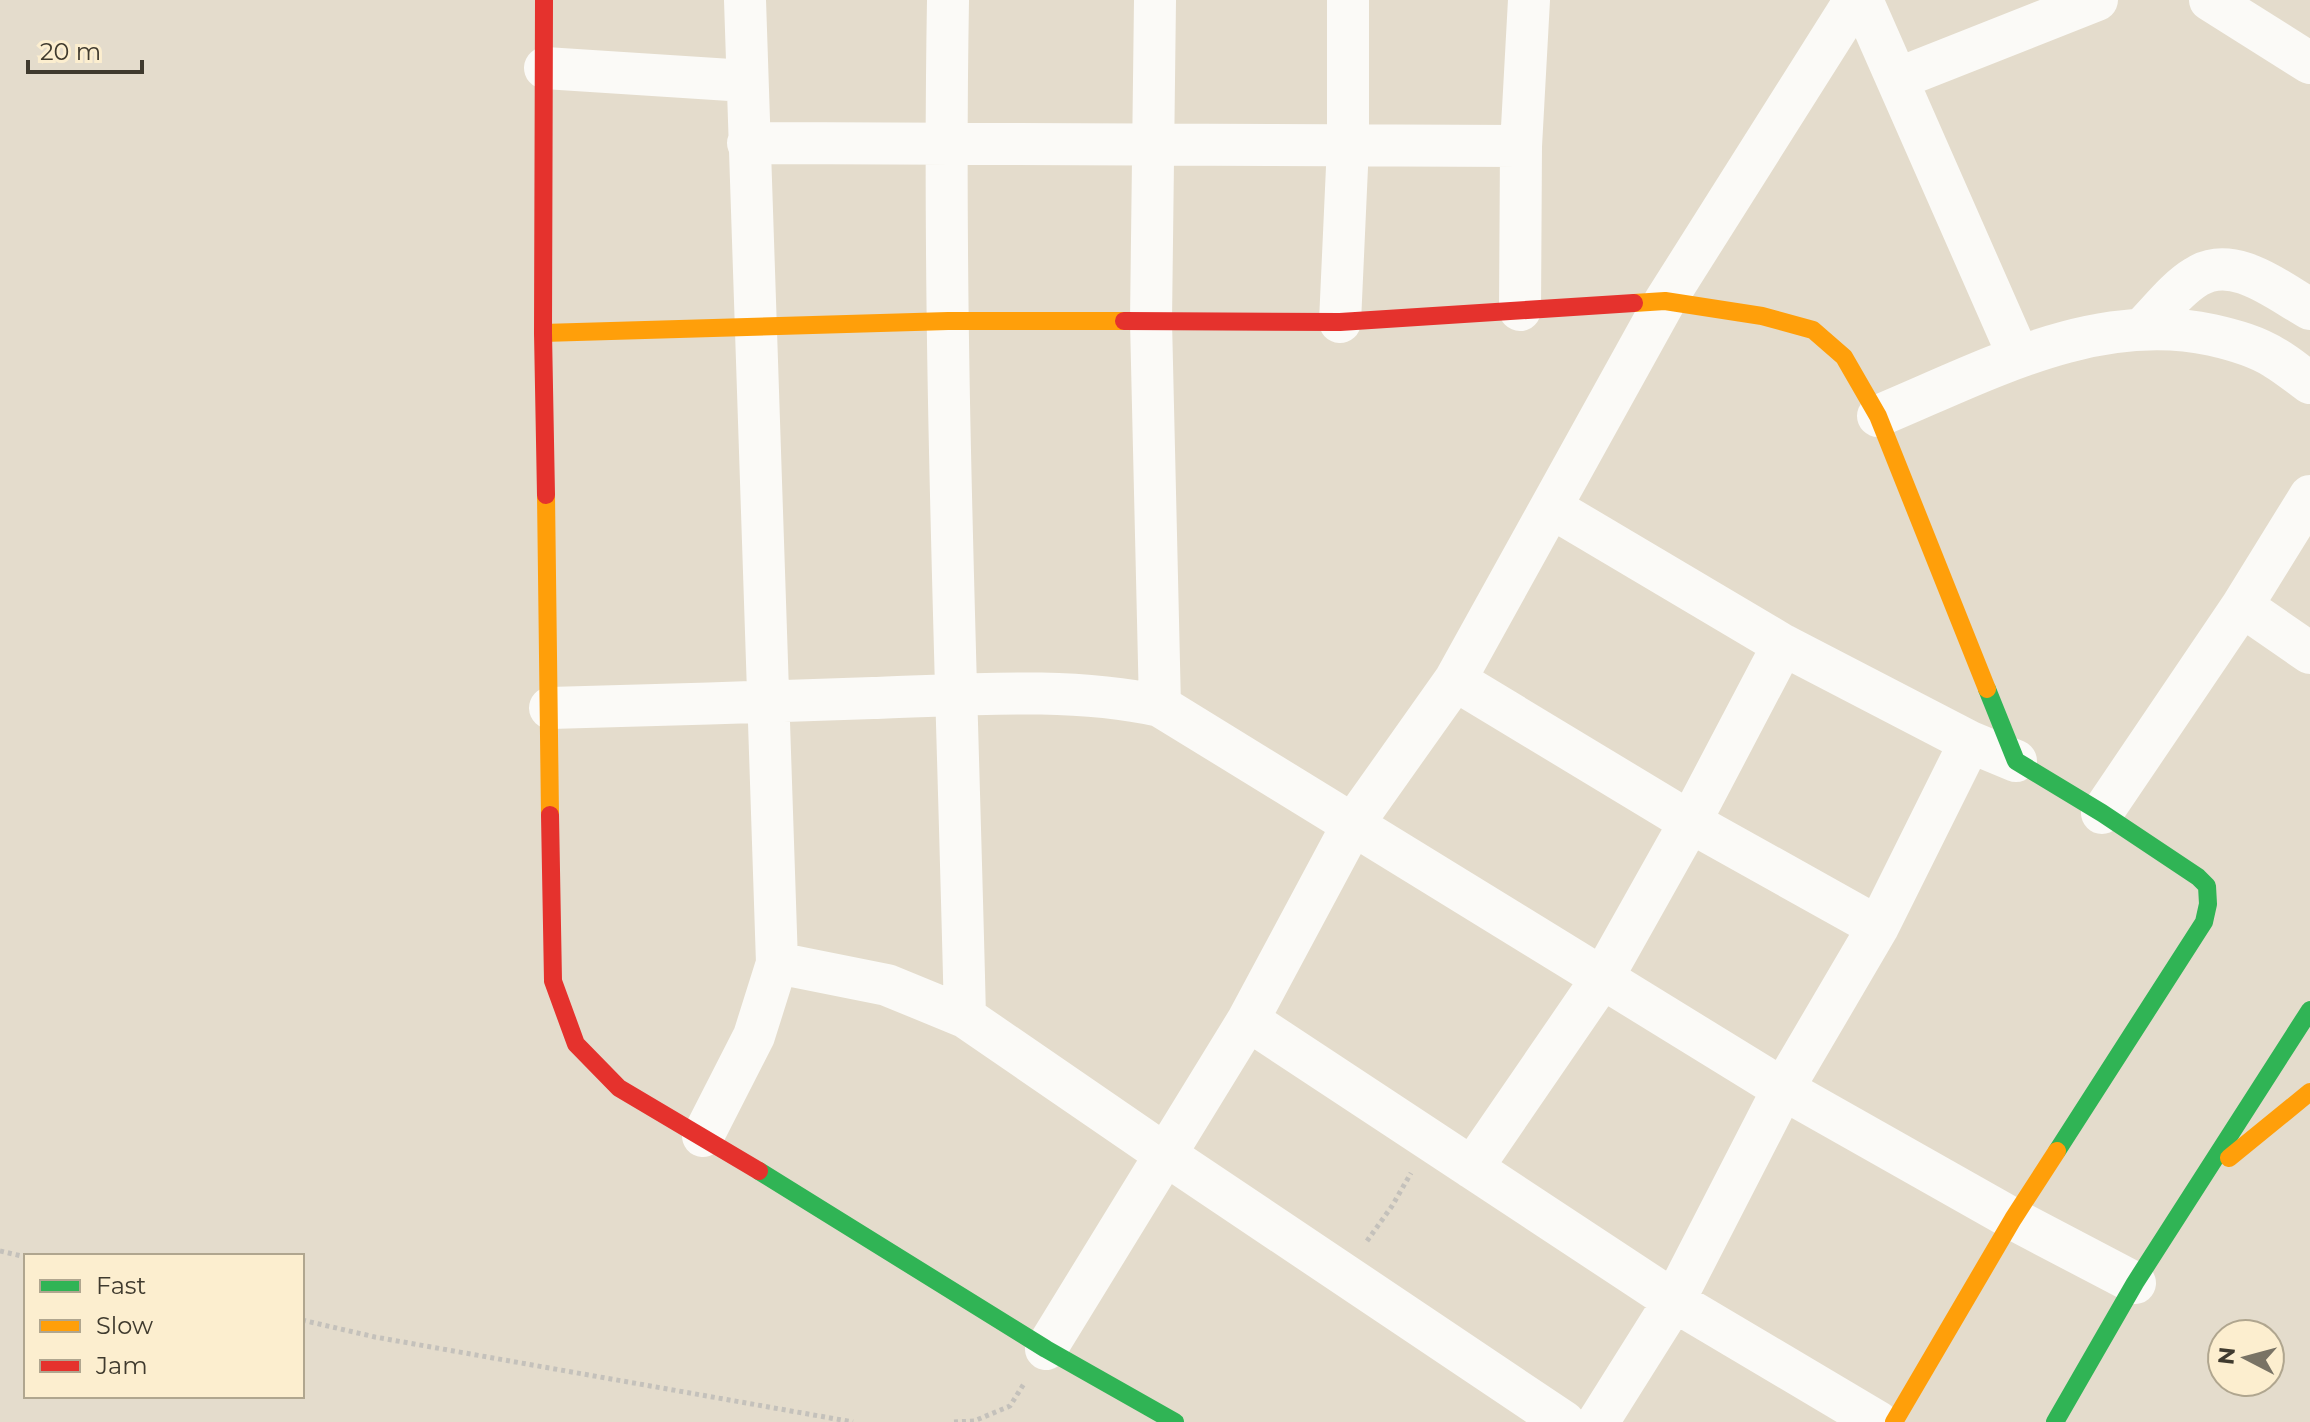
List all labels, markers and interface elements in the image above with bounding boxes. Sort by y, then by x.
scale bar [28,24,142,74]
text: 20 m [40,37,101,66]
legend [24,1254,304,1398]
text: Fast [96,1271,147,1300]
text: Slow [96,1311,153,1340]
north arrow [2206,1318,2286,1398]
text: N [2212,1346,2241,1366]
text: Jam [95,1351,148,1380]

